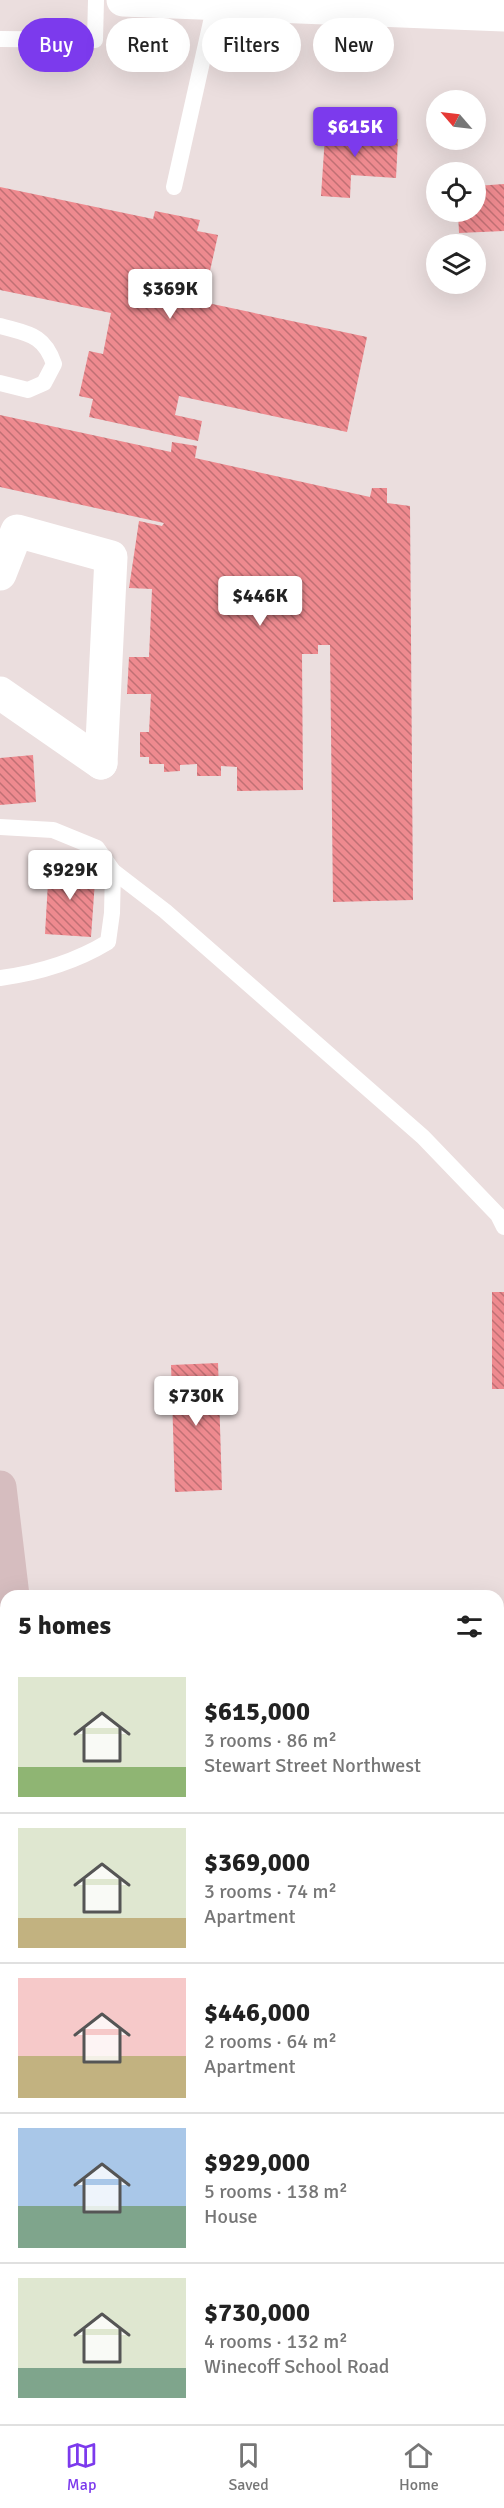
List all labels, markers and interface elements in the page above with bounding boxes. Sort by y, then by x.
chip: Buy [18,18,94,72]
chip: Rent [106,18,190,72]
chip: Filters [202,18,301,72]
chip: New [313,18,394,72]
north arrow [426,90,486,150]
map controls [426,90,486,294]
pin: $615K [313,107,397,158]
text: $615K [327,114,383,139]
button: locate [426,162,486,222]
button: layers [426,234,486,294]
pin: $369K [128,269,212,320]
text: $369K [142,276,198,301]
pin: $446K [218,576,302,627]
text: $446K [232,583,288,608]
pin: $929K [28,850,112,901]
text: $929K [42,857,98,882]
pin: $730K [154,1376,238,1427]
text: $730K [168,1383,224,1408]
text: 5 homes [18,1610,111,1642]
icon: filters [453,1610,486,1643]
text: $615,000 [204,1696,310,1728]
icon: home [66,1701,138,1773]
text: 3 rooms · 86 m² [204,1728,337,1753]
text: Stewart Street Northwest [204,1753,421,1778]
text: $369,000 [204,1847,310,1879]
icon: home [66,1852,138,1924]
text: 3 rooms · 74 m² [204,1879,337,1904]
text: Apartment [204,1904,296,1929]
text: $446,000 [204,1997,310,2029]
icon: home [66,2002,138,2074]
text: 2 rooms · 64 m² [204,2029,337,2054]
text: Apartment [204,2054,296,2079]
text: $929,000 [204,2147,310,2179]
icon: home [66,2152,138,2224]
text: 5 rooms · 138 m² [204,2179,348,2204]
text: House [204,2204,258,2229]
text: $730,000 [204,2297,310,2329]
icon: home [66,2302,138,2374]
text: 4 rooms · 132 m² [204,2329,348,2354]
text: Winecoff School Road [204,2354,389,2379]
tab: Map [65,2439,98,2495]
tab: Saved [228,2439,269,2495]
tab: Home [399,2439,439,2495]

